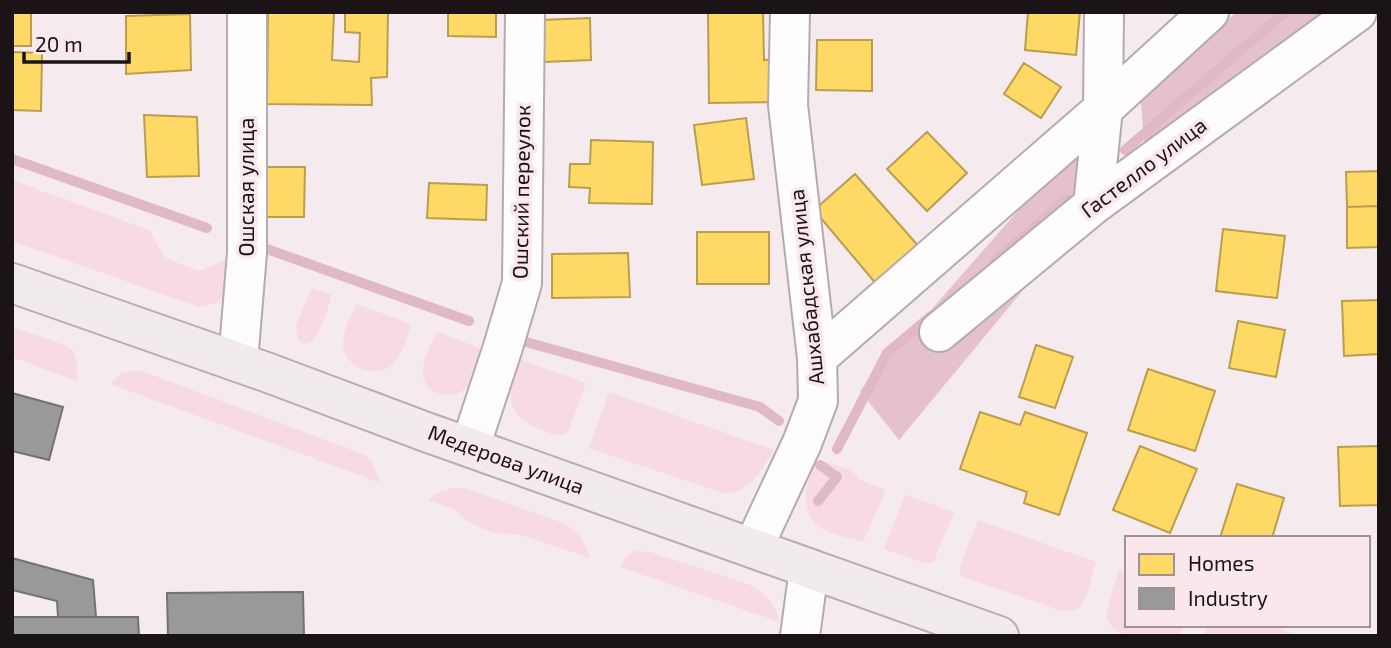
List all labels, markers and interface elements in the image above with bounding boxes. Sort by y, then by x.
scale bar [24,21,130,65]
text: 20 m [35,31,83,56]
street label: Ошский переулок [506,105,536,279]
street label: Гастелло улица [1075,111,1211,223]
street label: Ошская улица [233,118,259,256]
street label: Ашхабадская улица [783,188,829,386]
street label: Медерова улица [425,419,588,499]
legend [1125,536,1370,627]
text: Homes [1188,550,1254,575]
text: Industry [1188,585,1268,610]

